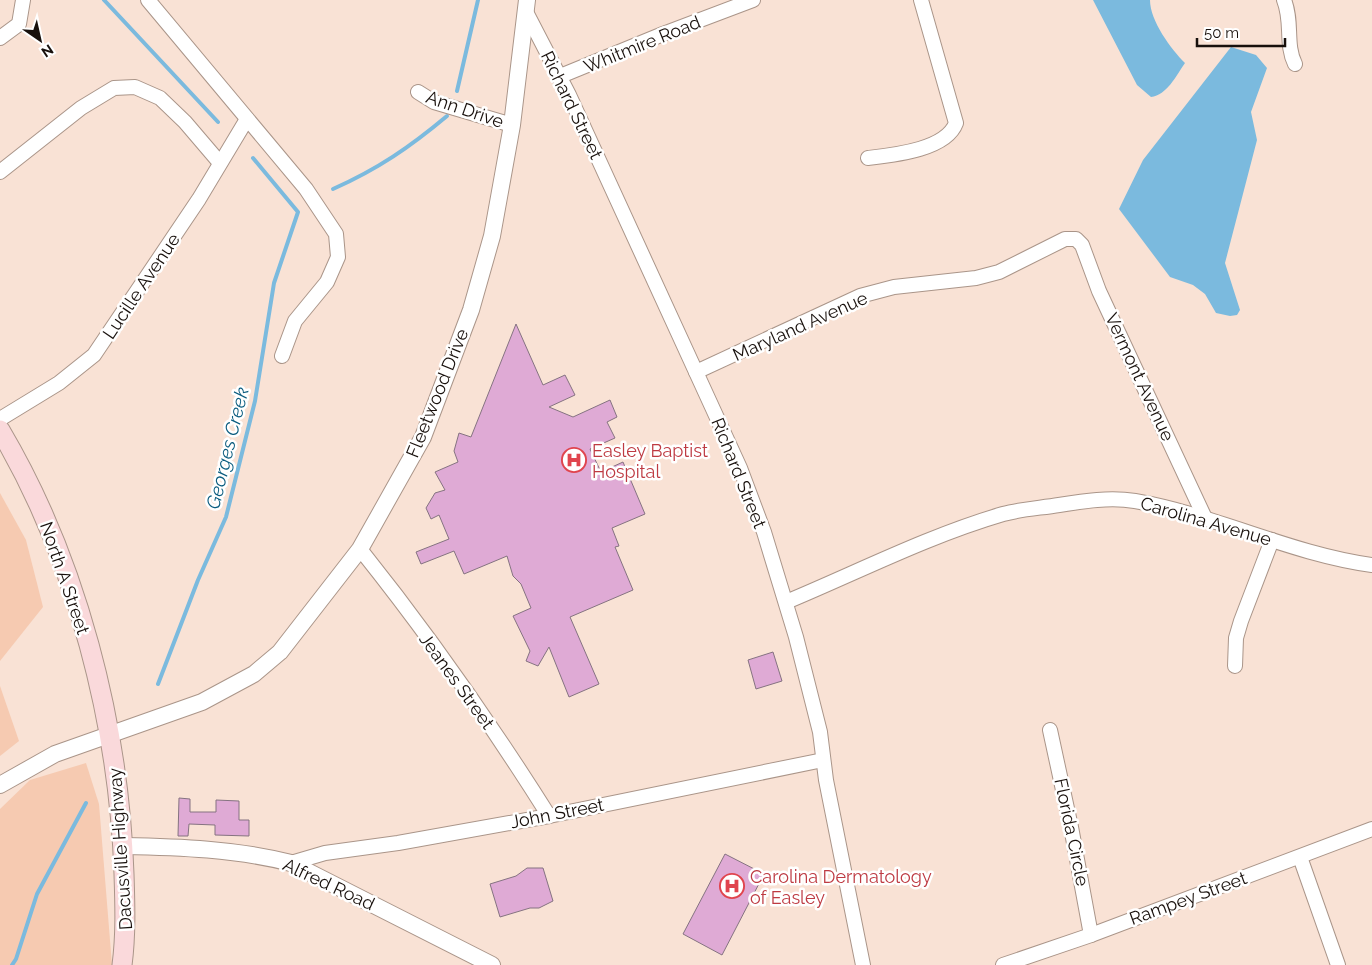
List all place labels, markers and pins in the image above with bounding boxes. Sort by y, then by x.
place label: Easley Baptist Hospital [592,440,708,482]
hospital icon: Easley Baptist Hospital [561,447,587,473]
place label: Carolina Dermatology of Easley [750,866,932,908]
hospital icon: Carolina Dermatology of Easley [719,873,745,899]

